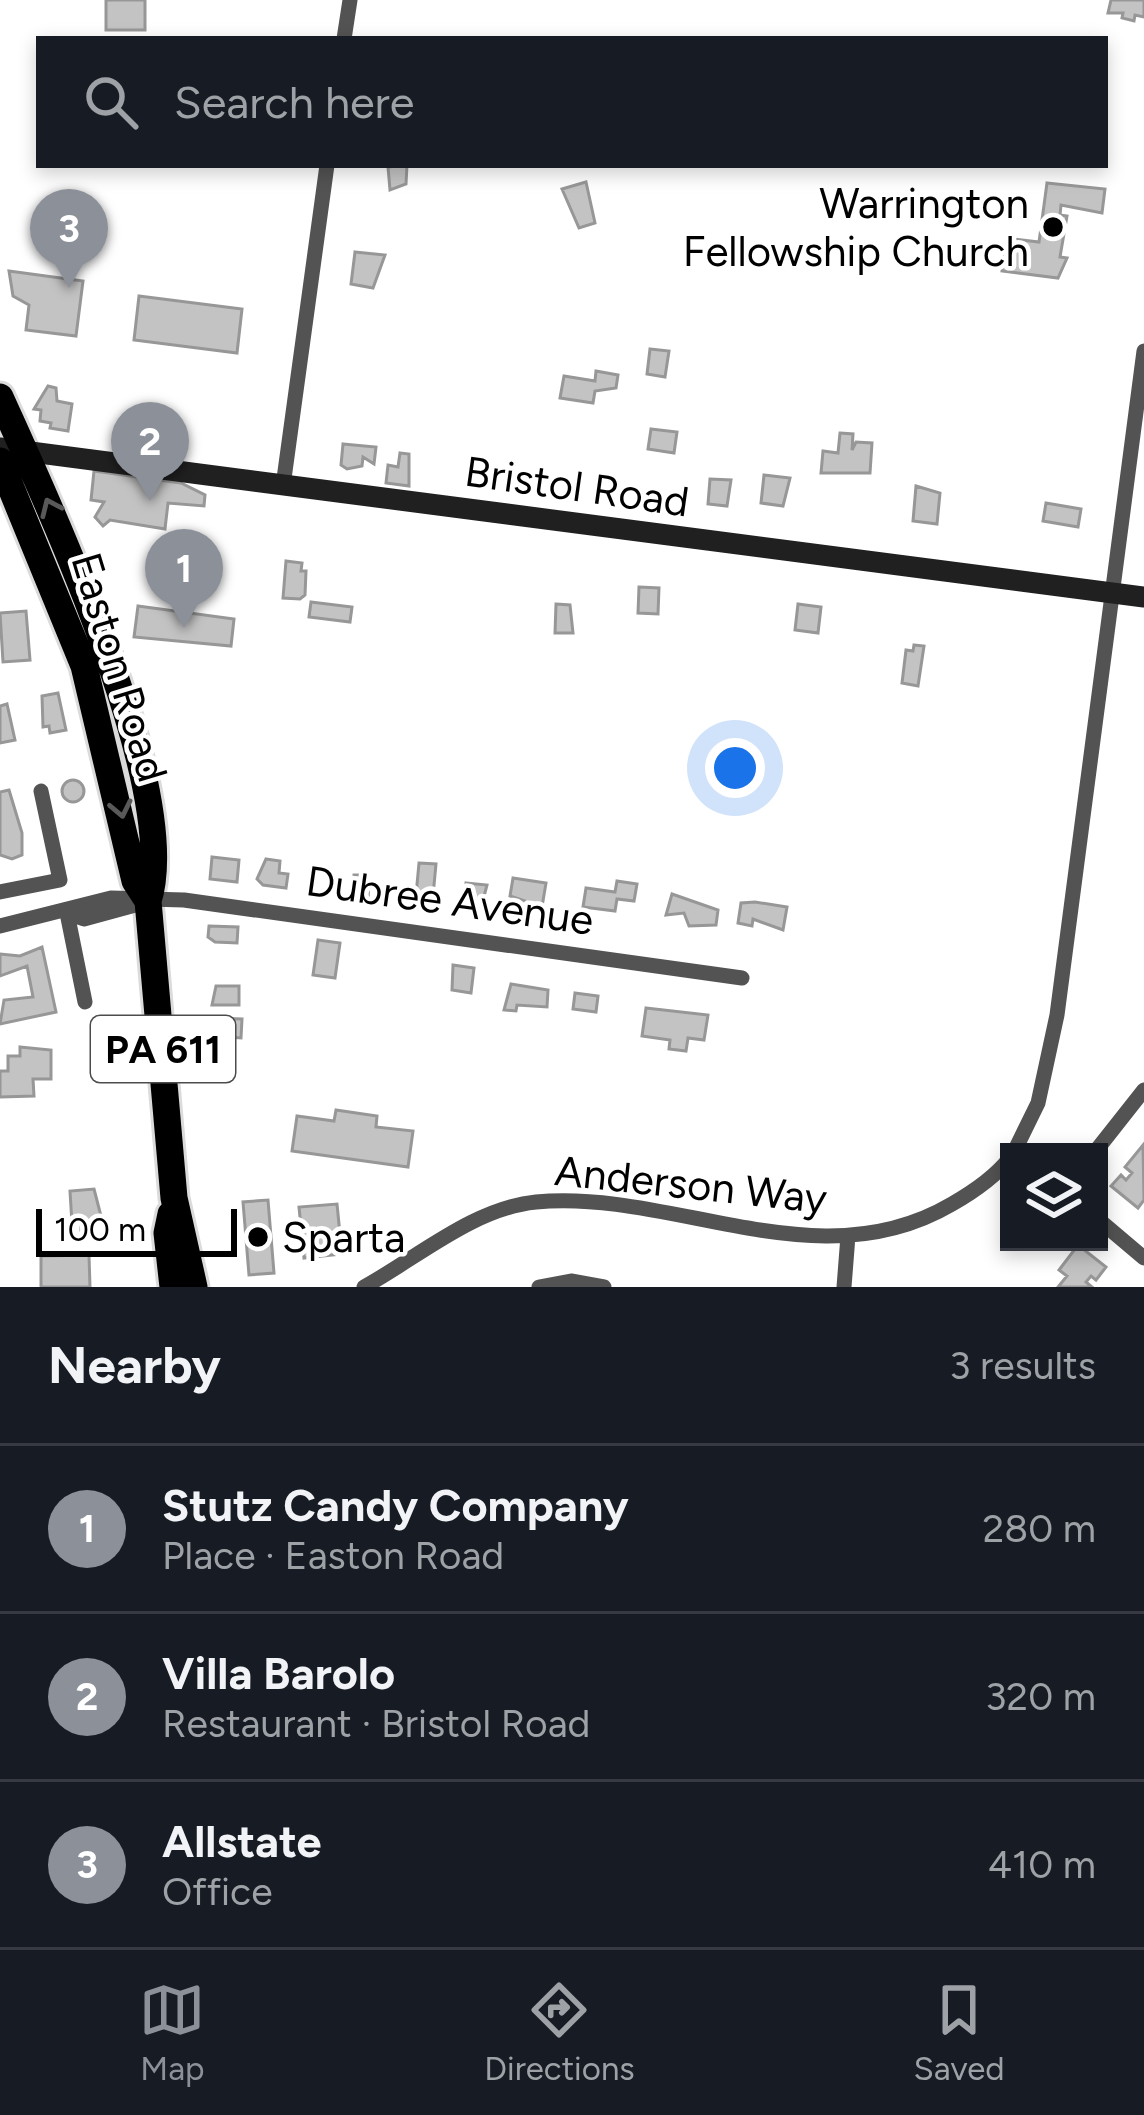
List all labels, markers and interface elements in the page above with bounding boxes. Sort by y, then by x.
search box [36,36,1108,168]
icon: search [78,69,144,135]
text: Search here [174,75,414,129]
place label: Warrington Fellowship Church [683,178,1029,277]
pin: 3 [30,189,108,288]
marker: Warrington Fellowship Church [1040,214,1066,240]
pin: 2 [111,402,189,501]
street label: Bristol Road [462,446,692,527]
one-way arrow [41,498,65,520]
pin: 1 [145,529,223,628]
street label: Easton Road [61,547,178,788]
your location [705,738,765,798]
one-way arrow [107,799,132,819]
street label: Dubree Avenue [303,855,597,946]
road number: PA 611 [91,1016,235,1082]
map controls [1000,1143,1108,1251]
button: layers [1000,1143,1108,1251]
street label: Anderson Way [552,1145,829,1224]
scale bar [36,1203,237,1256]
text: 100 m [54,1210,146,1249]
place label: Sparta [282,1212,405,1263]
marker: Sparta [245,1224,271,1250]
text: Nearby [48,1335,221,1396]
text: 3 results [949,1342,1096,1389]
text: Stutz Candy Company [162,1478,629,1532]
text: 1 [79,1505,95,1552]
text: 280 m [982,1505,1096,1552]
text: Place · Easton Road [162,1532,504,1579]
text: Villa Barolo [162,1646,395,1700]
text: 2 [76,1673,98,1720]
text: 320 m [985,1673,1096,1720]
text: Restaurant · Bristol Road [162,1700,590,1747]
text: Allstate [162,1814,322,1868]
text: 3 [76,1841,98,1888]
text: 410 m [988,1841,1096,1888]
text: Office [162,1868,273,1915]
tab: Map [139,1977,205,2088]
tab: Directions [484,1977,635,2088]
tab: Saved [914,1977,1005,2088]

